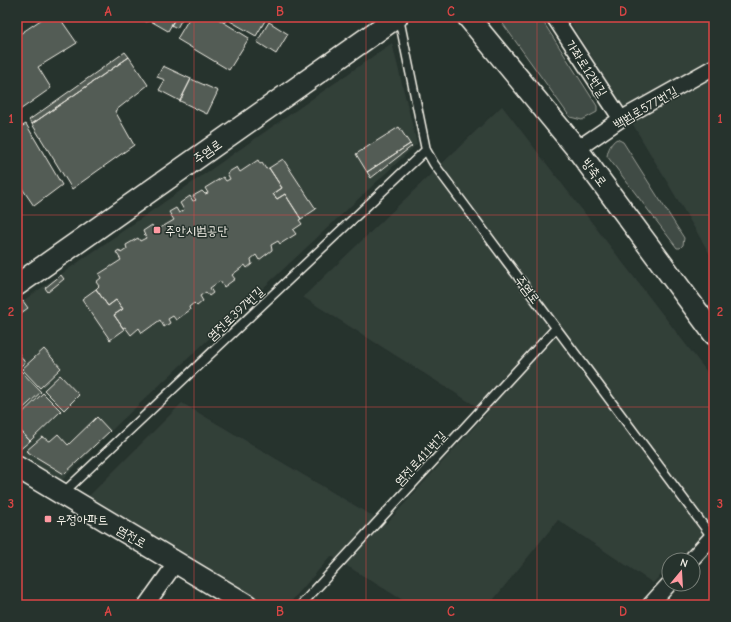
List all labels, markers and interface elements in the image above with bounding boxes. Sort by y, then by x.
text: A [104,4,112,19]
text: B [276,4,284,19]
text: C [447,4,455,19]
text: D [619,4,627,19]
street label: 가좌로12번길 [563,37,610,99]
street label: 백범로577번길 [610,83,680,132]
text: 1 [8,111,14,126]
text: 1 [717,111,723,126]
street label: 주염로 [190,136,224,167]
street label: 방축로 [579,155,610,189]
place label: 주안시범공단 [165,223,228,238]
marker: 주안시범공단 [152,225,162,235]
street label: 주염로 [512,272,543,306]
street label: 염전로397번길 [204,283,267,343]
text: 2 [8,304,14,319]
text: 2 [717,304,723,319]
street label: 염전로411번길 [391,428,449,489]
text: 3 [8,496,14,511]
text: 3 [717,496,723,511]
place label: 우정아파트 [56,512,108,527]
marker: 우정아파트 [43,514,53,524]
street label: 염전로 [114,522,149,551]
north arrow [661,552,701,592]
text: N [679,556,689,570]
text: A [104,604,112,619]
text: B [276,604,284,619]
text: C [447,604,455,619]
text: D [619,604,627,619]

